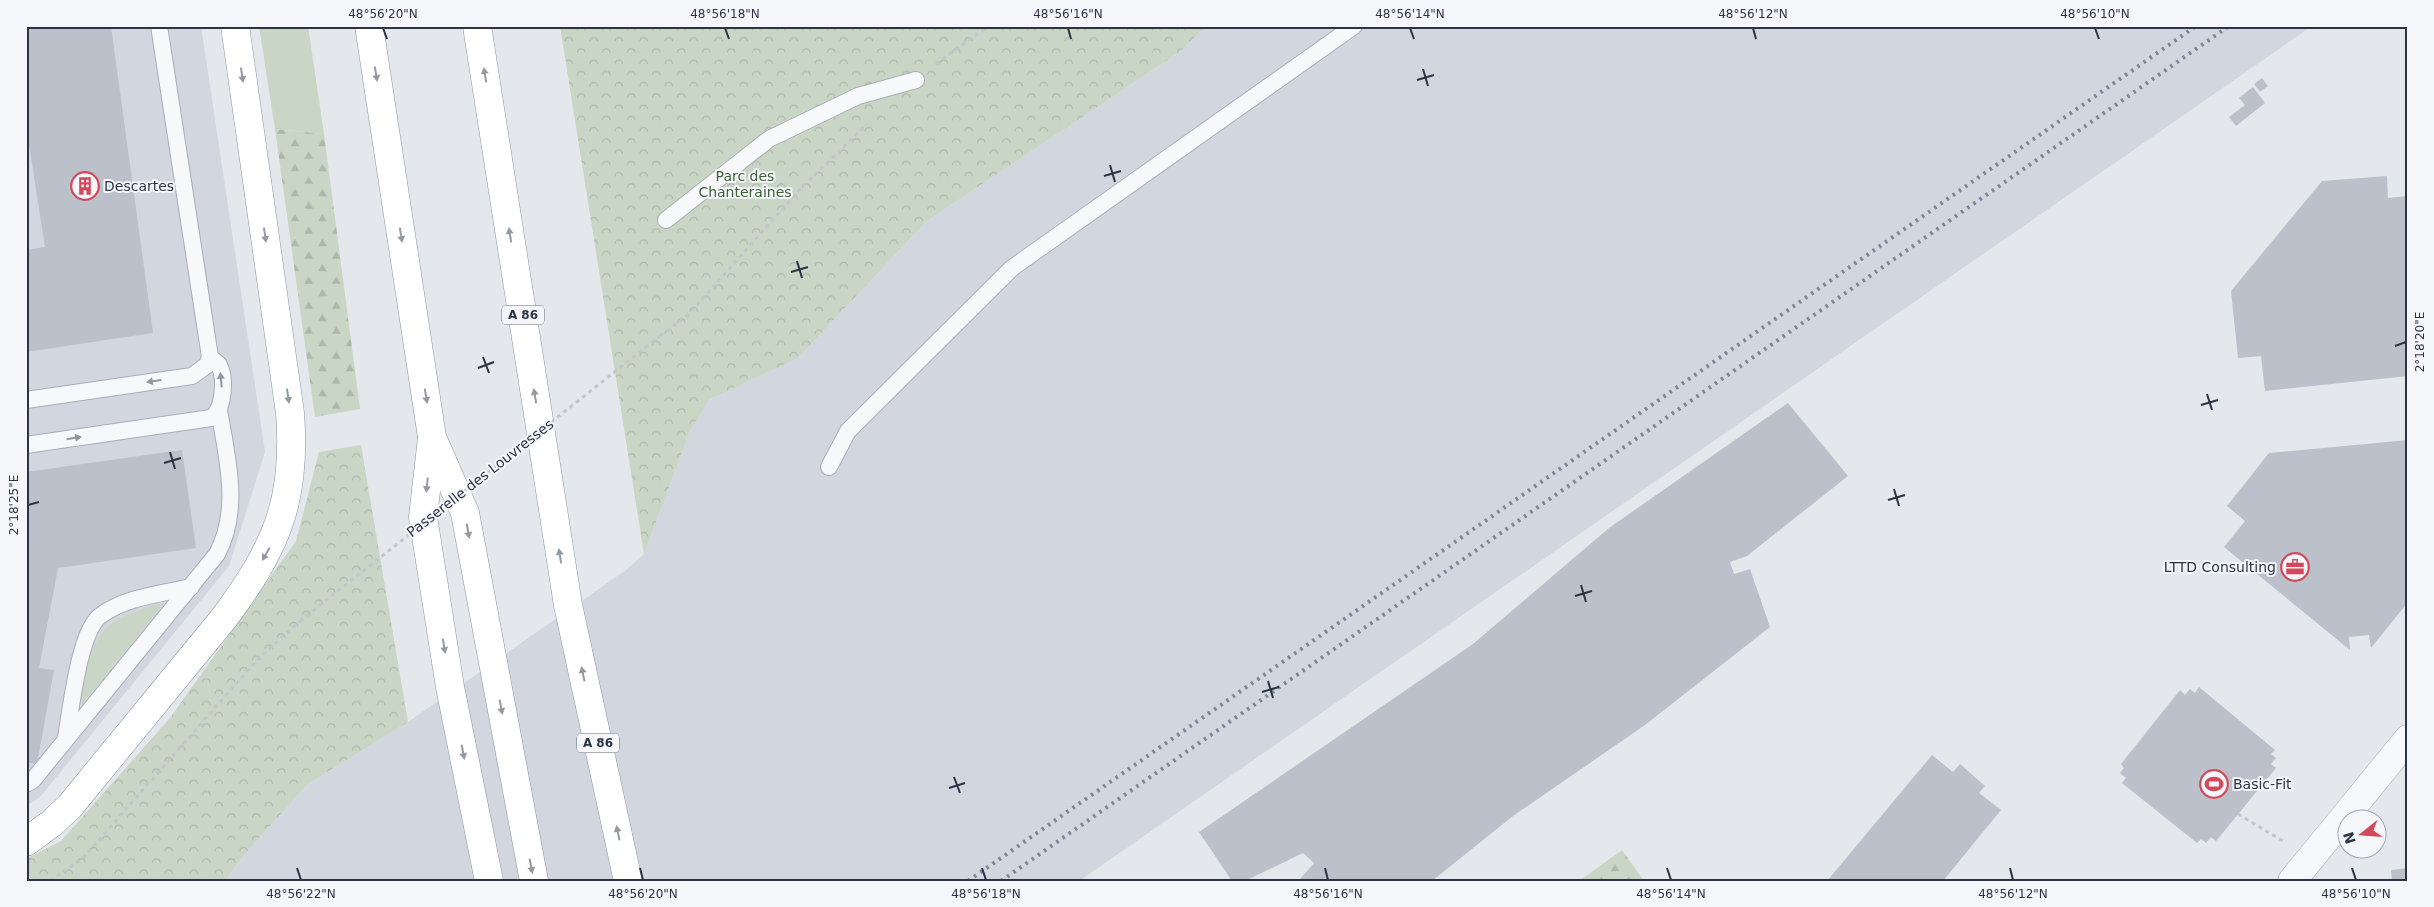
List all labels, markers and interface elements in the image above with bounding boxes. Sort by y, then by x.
text: 48°56'20"N [348,7,418,21]
text: 48°56'18"N [690,7,760,21]
text: 48°56'16"N [1033,7,1103,21]
text: 48°56'14"N [1375,7,1445,21]
text: 48°56'12"N [1718,7,1788,21]
text: 48°56'10"N [2060,7,2130,21]
one-way arrow [481,66,489,82]
one-way arrow [238,67,246,83]
one-way arrow [373,67,381,83]
park label: Parc des Chanteraines [698,168,792,200]
building icon: Descartes [70,171,100,201]
place label: Descartes [104,178,174,194]
one-way arrow [397,227,405,243]
one-way arrow [506,227,514,243]
one-way arrow [261,228,269,244]
road number: A 86 [502,306,544,324]
text: 2°18'20"E [2413,312,2427,372]
one-way arrow [217,372,225,388]
one-way arrow [145,377,161,385]
one-way arrow [422,388,430,404]
one-way arrow [531,388,539,404]
one-way arrow [284,389,292,405]
street label: Passerelle des Louvresses [404,416,556,540]
one-way arrow [67,434,83,442]
text: 2°18'25"E [7,475,21,535]
one-way arrow [423,478,431,494]
one-way arrow [465,523,473,539]
one-way arrow [262,547,271,560]
one-way arrow [556,548,564,564]
office icon: LTTD Consulting [2280,552,2310,582]
place label: LTTD Consulting [2164,559,2276,575]
one-way arrow [440,638,448,654]
one-way arrow [579,667,587,682]
one-way arrow [497,699,505,715]
road number: A 86 [577,734,619,752]
one-way arrow [459,745,467,760]
sports icon: Basic-Fit [2199,769,2229,799]
place label: Basic-Fit [2233,776,2292,792]
north arrow [2336,810,2386,860]
one-way arrow [614,826,622,841]
text: N [2340,830,2359,846]
one-way arrow [528,859,536,875]
text: 48°56'22"N [266,887,336,901]
text: 48°56'20"N [608,887,678,901]
text: 48°56'18"N [951,887,1021,901]
text: 48°56'16"N [1293,887,1363,901]
text: 48°56'14"N [1636,887,1706,901]
text: 48°56'12"N [1978,887,2048,901]
text: 48°56'10"N [2321,887,2391,901]

